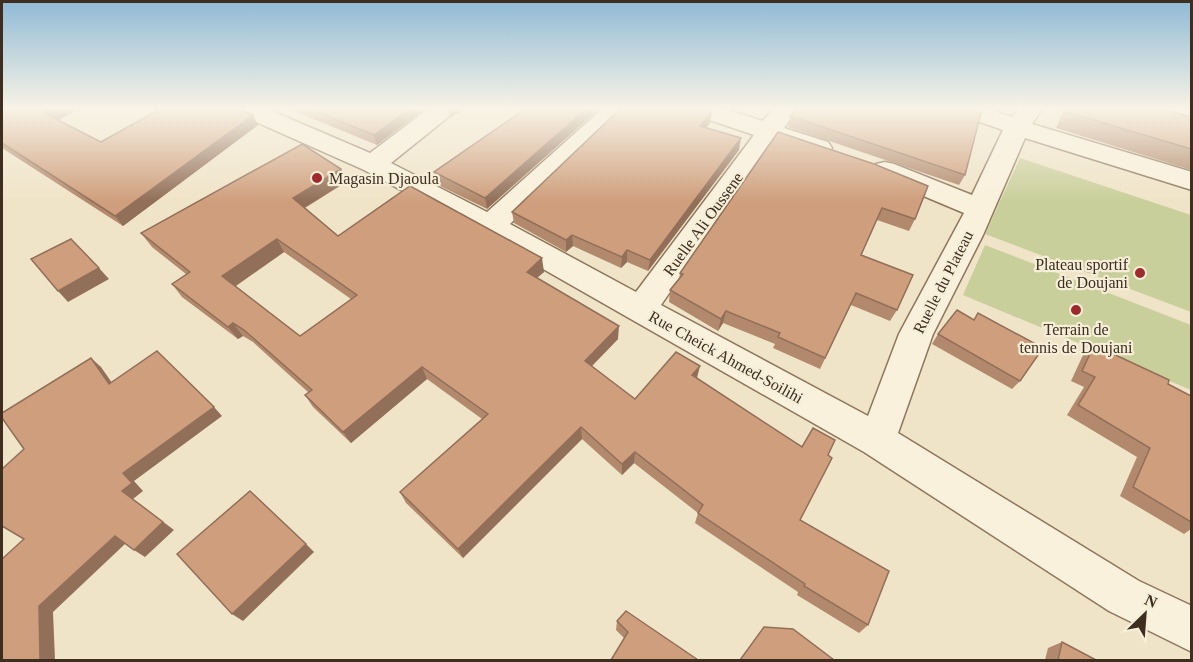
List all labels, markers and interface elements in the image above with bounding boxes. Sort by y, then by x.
street label: Ruelle Ali Oussene [660,169,746,279]
place label: Magasin Djaoula [329,170,439,188]
marker: Magasin Djaoula [310,171,324,185]
street label: Ruelle du Plateau [910,228,976,336]
place label: Plateau sportif de Doujani [1035,256,1129,292]
marker: Plateau sportif de Doujani [1133,266,1147,280]
marker: Terrain de tennis de Doujani [1069,303,1083,317]
street label: Rue Cheick Ahmed-Soilihi [646,308,806,407]
place label: Terrain de tennis de Doujani [1020,321,1133,357]
north arrow [1115,584,1175,644]
text: N [1142,591,1160,611]

